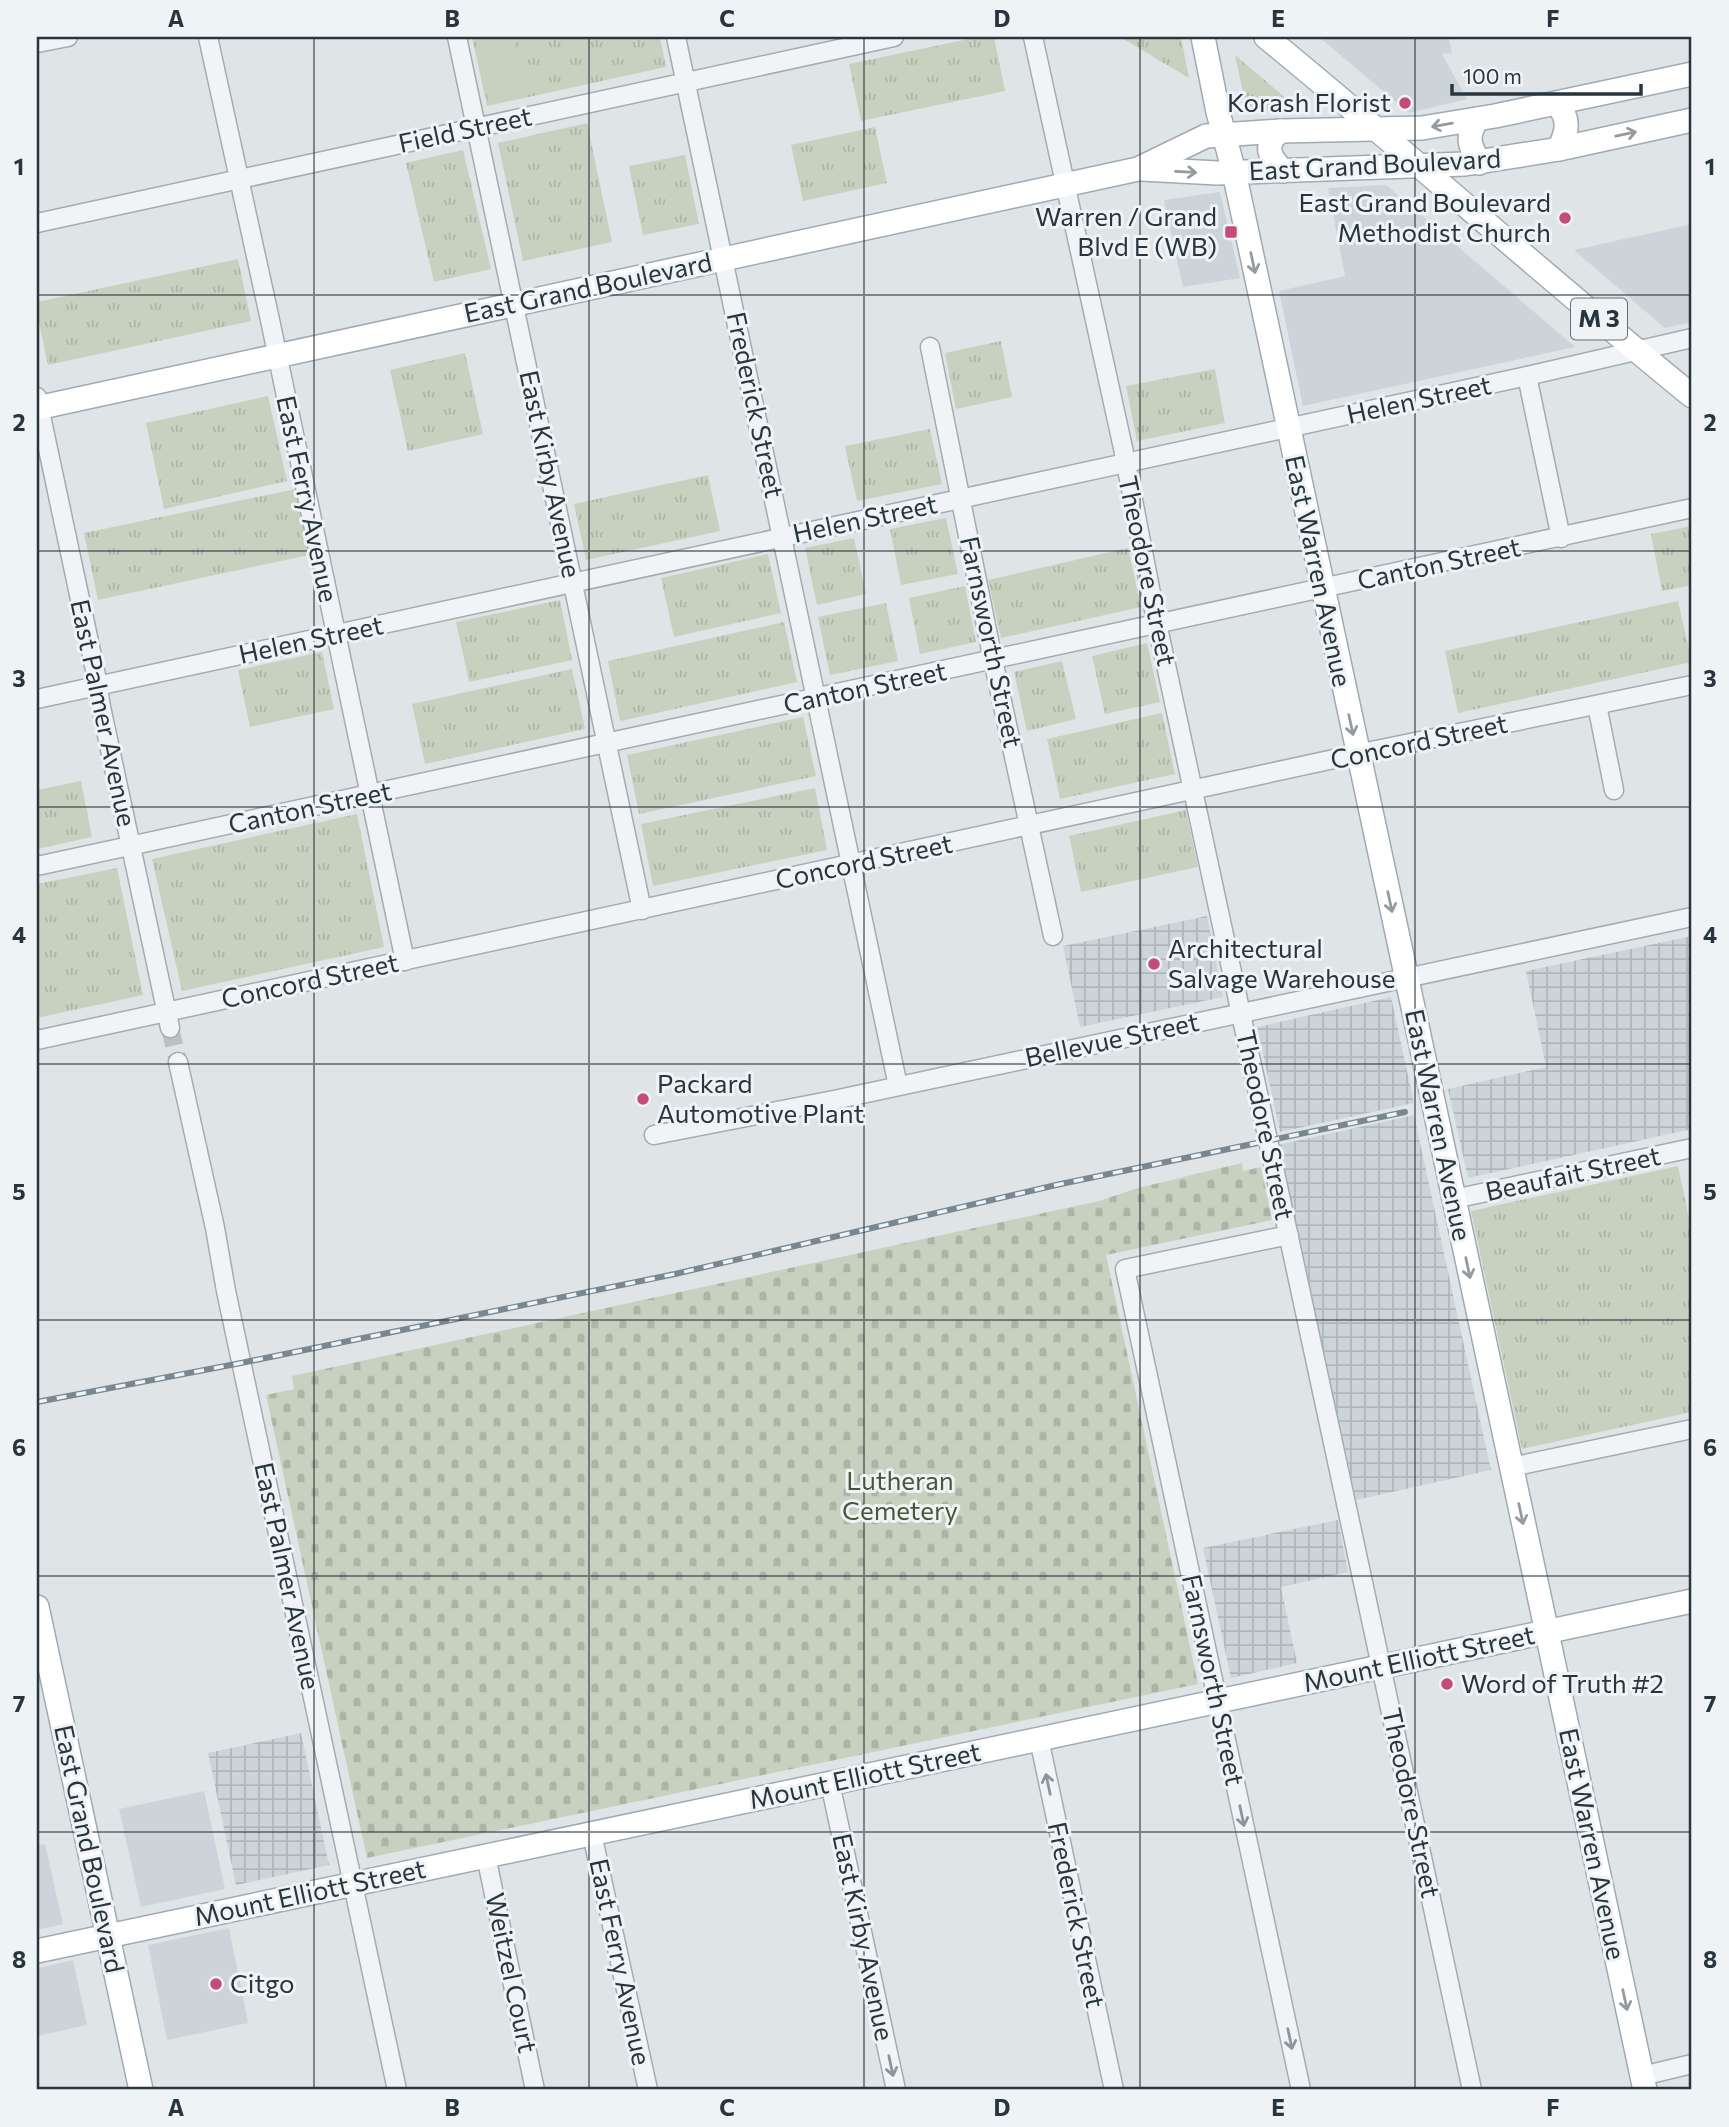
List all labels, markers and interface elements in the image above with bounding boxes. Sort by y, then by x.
text: A [168,4,185,32]
text: B [444,4,460,32]
text: C [719,4,735,32]
text: D [994,4,1011,32]
text: E [1271,4,1285,32]
text: F [1546,4,1560,32]
scale bar [1452,52,1642,96]
text: 100 m [1463,63,1522,88]
place label: Korash Florist [1227,86,1391,117]
marker: Korash Florist [1397,95,1413,111]
street label: Field Street [395,99,534,158]
one-way arrow [1431,119,1454,132]
one-way arrow [1614,127,1637,141]
street label: East Grand Boulevard [1248,141,1502,186]
text: 1 [14,152,24,180]
text: 1 [1705,152,1715,180]
one-way arrow [1175,166,1197,179]
place label: East Grand Boulevard Methodist Church [1298,186,1551,247]
place label: Warren / Grand Blvd E (WB) [1035,200,1217,261]
marker: East Grand Boulevard Methodist Church [1557,210,1573,226]
marker: Warren / Grand Blvd E (WB) [1223,224,1239,240]
street label: East Grand Boulevard [461,245,714,328]
one-way arrow [1247,251,1261,274]
road number: M 3 [1571,298,1627,340]
street label: Frederick Street [722,309,791,501]
street label: East Kirby Avenue [514,367,589,580]
street label: Helen Street [1344,368,1494,429]
street label: East Ferry Avenue [271,393,345,605]
text: 2 [12,408,26,436]
text: 2 [1703,408,1717,436]
street label: East Warren Avenue [1280,452,1359,689]
street label: Theodore Street [1113,473,1184,669]
street label: Helen Street [790,487,940,548]
street label: Canton Street [1354,530,1523,595]
street label: Farnsworth Street [955,533,1030,750]
street label: East Palmer Avenue [65,596,144,829]
street label: Helen Street [236,608,386,669]
street label: Canton Street [780,654,949,719]
text: 3 [12,664,26,692]
text: 3 [1703,664,1717,692]
street label: Concord Street [1327,707,1510,774]
one-way arrow [1345,713,1359,736]
street label: Canton Street [225,774,394,839]
street label: Concord Street [772,827,955,894]
one-way arrow [1384,890,1397,912]
text: 4 [12,920,26,948]
text: 4 [1703,920,1717,948]
place label: Architectural Salvage Warehouse [1168,932,1396,993]
street label: Concord Street [218,946,401,1013]
marker: Architectural Salvage Warehouse [1146,956,1162,972]
street label: Bellevue Street [1022,1005,1202,1072]
street label: East Warren Avenue [1400,1006,1479,1243]
street label: Theodore Street [1231,1027,1302,1223]
place label: Packard Automotive Plant [657,1067,864,1128]
marker: Packard Automotive Plant [635,1091,651,1107]
street label: Beaufait Street [1482,1139,1663,1206]
text: 5 [12,1177,26,1205]
text: 5 [1703,1177,1717,1205]
one-way arrow [1462,1256,1476,1279]
text: 6 [12,1433,26,1461]
text: 6 [1703,1433,1717,1461]
street label: East Palmer Avenue [249,1459,328,1692]
park label: Lutheran Cemetery [842,1464,958,1525]
one-way arrow [1515,1502,1528,1525]
street label: Farnsworth Street [1177,1571,1252,1788]
street label: Mount Elliott Street [1300,1618,1537,1697]
place label: Word of Truth #2 [1461,1667,1664,1698]
marker: Word of Truth #2 [1439,1676,1455,1692]
text: 7 [13,1689,25,1717]
text: 7 [1704,1689,1716,1717]
street label: Theodore Street [1377,1705,1448,1901]
street label: East Grand Boulevard [49,1722,132,1975]
street label: East Warren Avenue [1554,1725,1633,1962]
street label: Mount Elliott Street [746,1735,983,1814]
one-way arrow [1041,1773,1055,1796]
one-way arrow [1236,1804,1249,1827]
street label: Frederick Street [1043,1819,1112,2011]
street label: East Kirby Avenue [827,1830,902,2043]
street label: Mount Elliott Street [191,1852,428,1931]
street label: East Ferry Avenue [584,1856,658,2068]
street label: Weitzel Court [480,1890,545,2056]
text: 8 [12,1945,26,1973]
text: 8 [1703,1945,1717,1973]
place label: Citgo [230,1967,295,1998]
marker: Citgo [208,1976,224,1992]
one-way arrow [1619,1988,1633,2011]
one-way arrow [1283,2027,1297,2050]
one-way arrow [884,2054,898,2077]
text: A [168,2093,185,2121]
text: B [444,2093,460,2121]
text: C [719,2093,735,2121]
text: D [994,2093,1011,2121]
text: E [1271,2093,1285,2121]
text: F [1546,2093,1560,2121]

